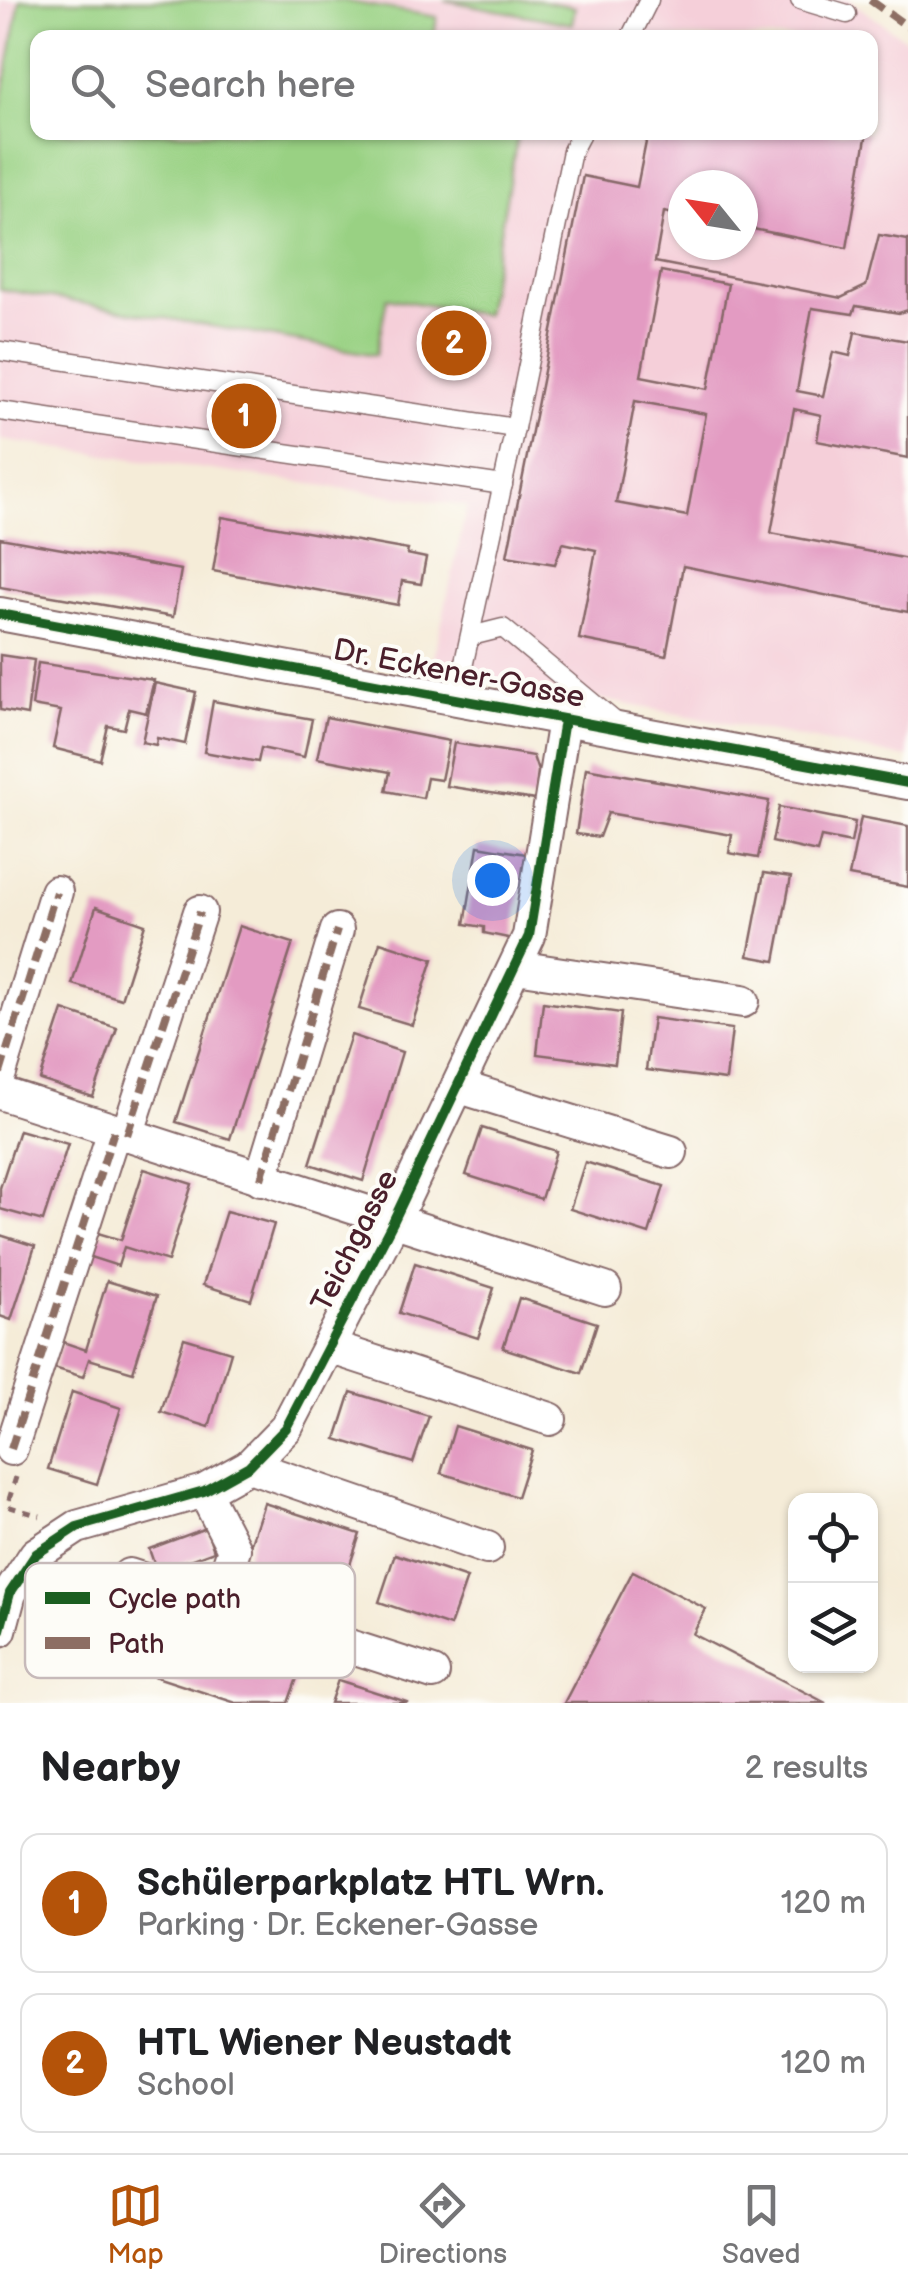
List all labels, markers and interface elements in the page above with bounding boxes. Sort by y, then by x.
search box [30,30,878,140]
icon: search [65,58,120,113]
text: Search here [145,63,356,108]
north arrow [668,170,758,260]
pin: 2 [422,306,486,380]
pin: 1 [212,378,276,454]
street label: Dr. Eckener-Gasse [330,632,588,716]
your location [467,855,518,906]
street label: Teichgasse [304,1164,406,1318]
map controls [788,1493,878,1673]
button: locate [788,1493,878,1583]
legend [25,1563,355,1678]
text: Cycle path [108,1583,241,1616]
button: layers [788,1583,878,1673]
text: Path [108,1628,164,1661]
text: Nearby [40,1743,180,1794]
text: 2 results [744,1749,868,1788]
text: Schülerparkplatz HTL Wrn. [137,1861,604,1906]
text: 1 [68,1884,81,1923]
text: 120 m [781,1884,866,1923]
text: Parking · Dr. Eckener-Gasse [137,1906,538,1945]
text: HTL Wiener Neustadt [137,2021,512,2066]
text: 2 [65,2044,84,2083]
text: 120 m [781,2044,866,2083]
text: School [137,2066,235,2105]
tab: Map [107,2178,164,2271]
tab: Directions [378,2178,507,2271]
tab: Saved [722,2178,801,2271]

